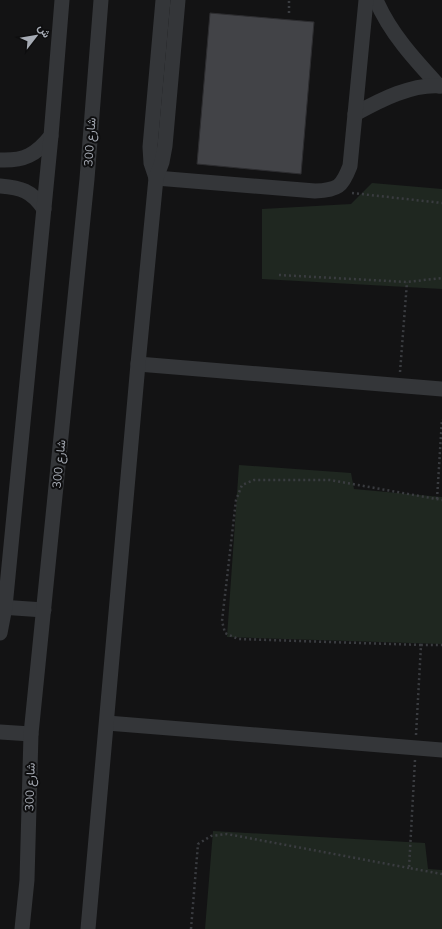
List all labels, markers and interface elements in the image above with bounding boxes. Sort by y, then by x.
north arrow [16,16,56,56]
text: ش [35,22,54,40]
street label: شارع 300 [80,117,101,167]
street label: شارع 300 [48,439,71,489]
street label: شارع 300 [21,762,40,812]

